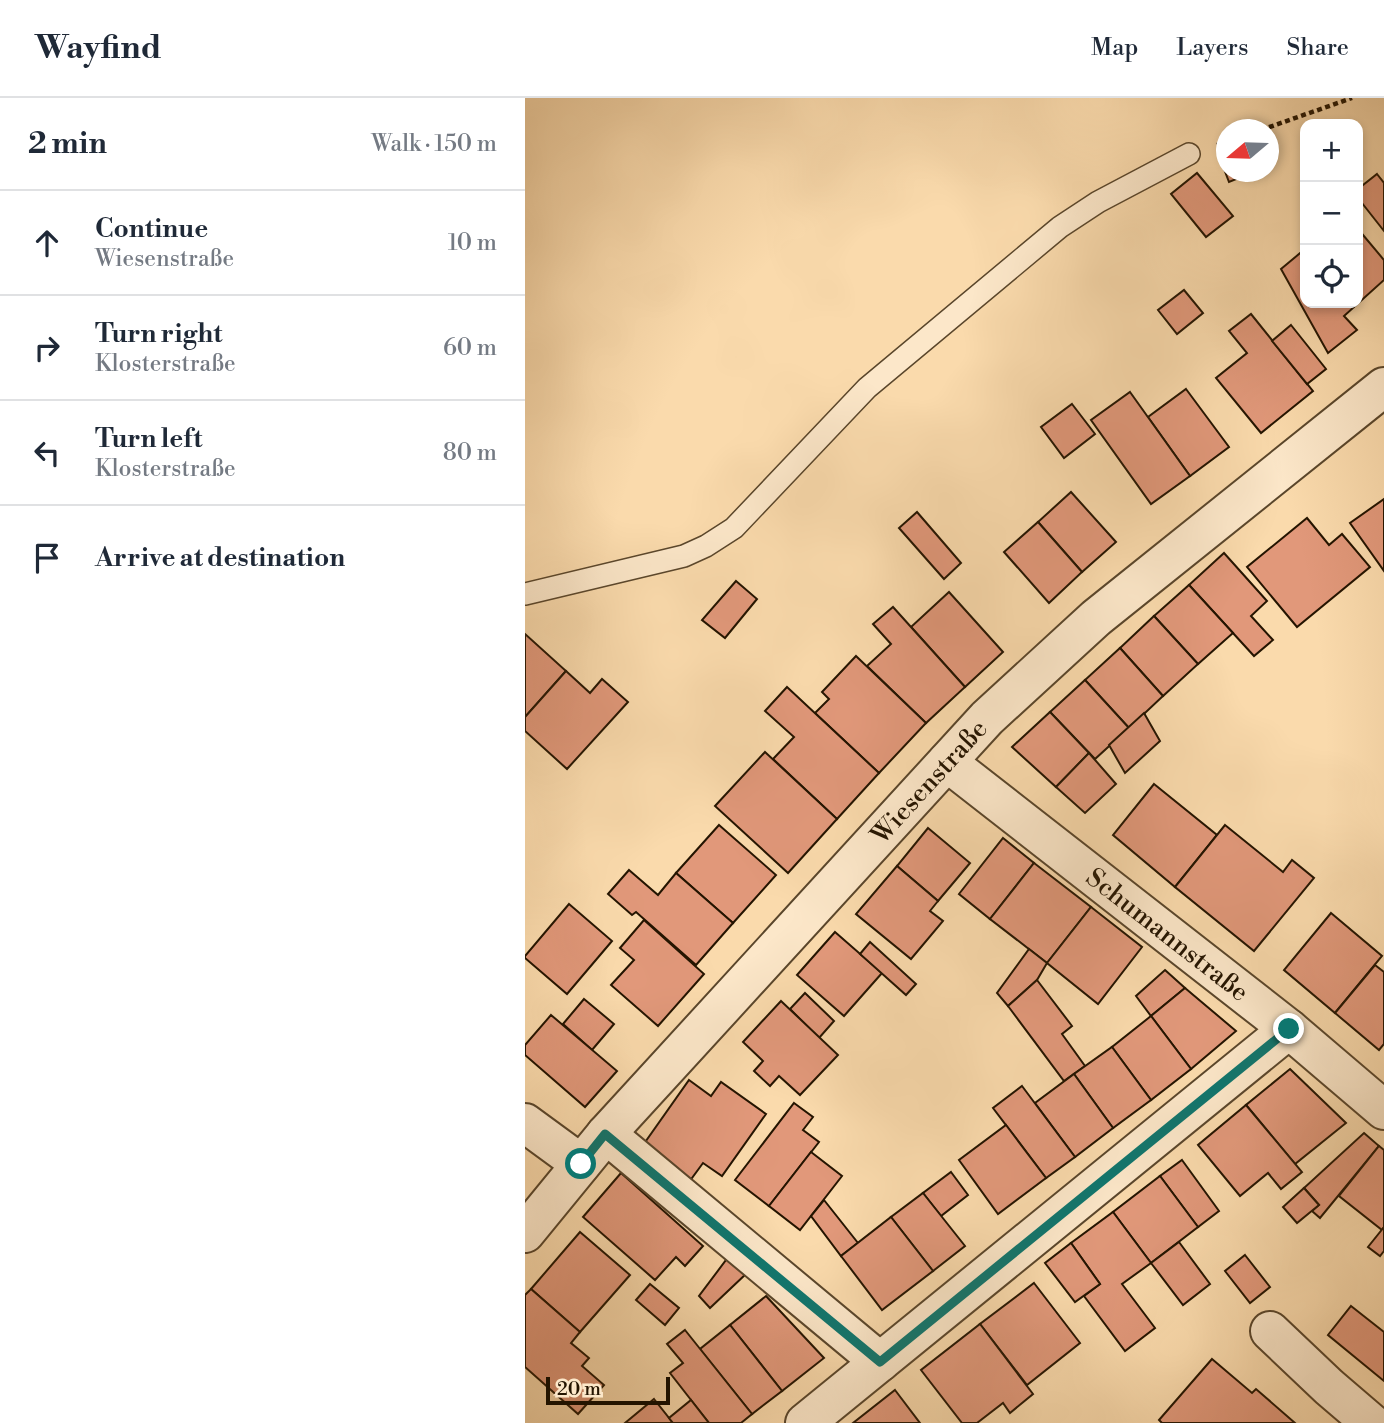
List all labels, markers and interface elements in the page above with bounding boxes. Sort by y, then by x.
text: Wayfind [35,28,162,69]
text: Map [1091,33,1138,63]
text: Layers [1176,33,1248,63]
text: Share [1286,33,1349,63]
north arrow [1216,119,1279,182]
map controls [1300,119,1363,308]
button: + [1300,119,1363,182]
text: 2 min [28,125,107,163]
text: Walk · 150 m [371,130,497,158]
button: − [1300,182,1363,245]
text: Continue [95,213,208,245]
icon: ahead [28,224,66,262]
text: 10 m [448,229,497,257]
text: Wiesenstraße [95,245,234,273]
button: locate [1300,245,1363,308]
text: Turn right [95,318,223,350]
icon: right [28,329,66,367]
text: 60 m [443,334,497,362]
text: Klosterstraße [95,350,236,378]
text: Turn left [95,423,203,455]
icon: left [28,434,66,472]
text: 80 m [443,439,497,467]
text: Klosterstraße [95,455,236,483]
icon: arrive [28,539,66,577]
text: Arrive at destination [95,542,345,574]
street label: Wiesenstraße [864,713,995,852]
street label: Schumannstraße [1079,862,1255,1009]
route end [1273,1013,1304,1044]
route start [565,1148,596,1179]
scale bar [546,1374,670,1406]
text: 20 m [557,1377,601,1401]

